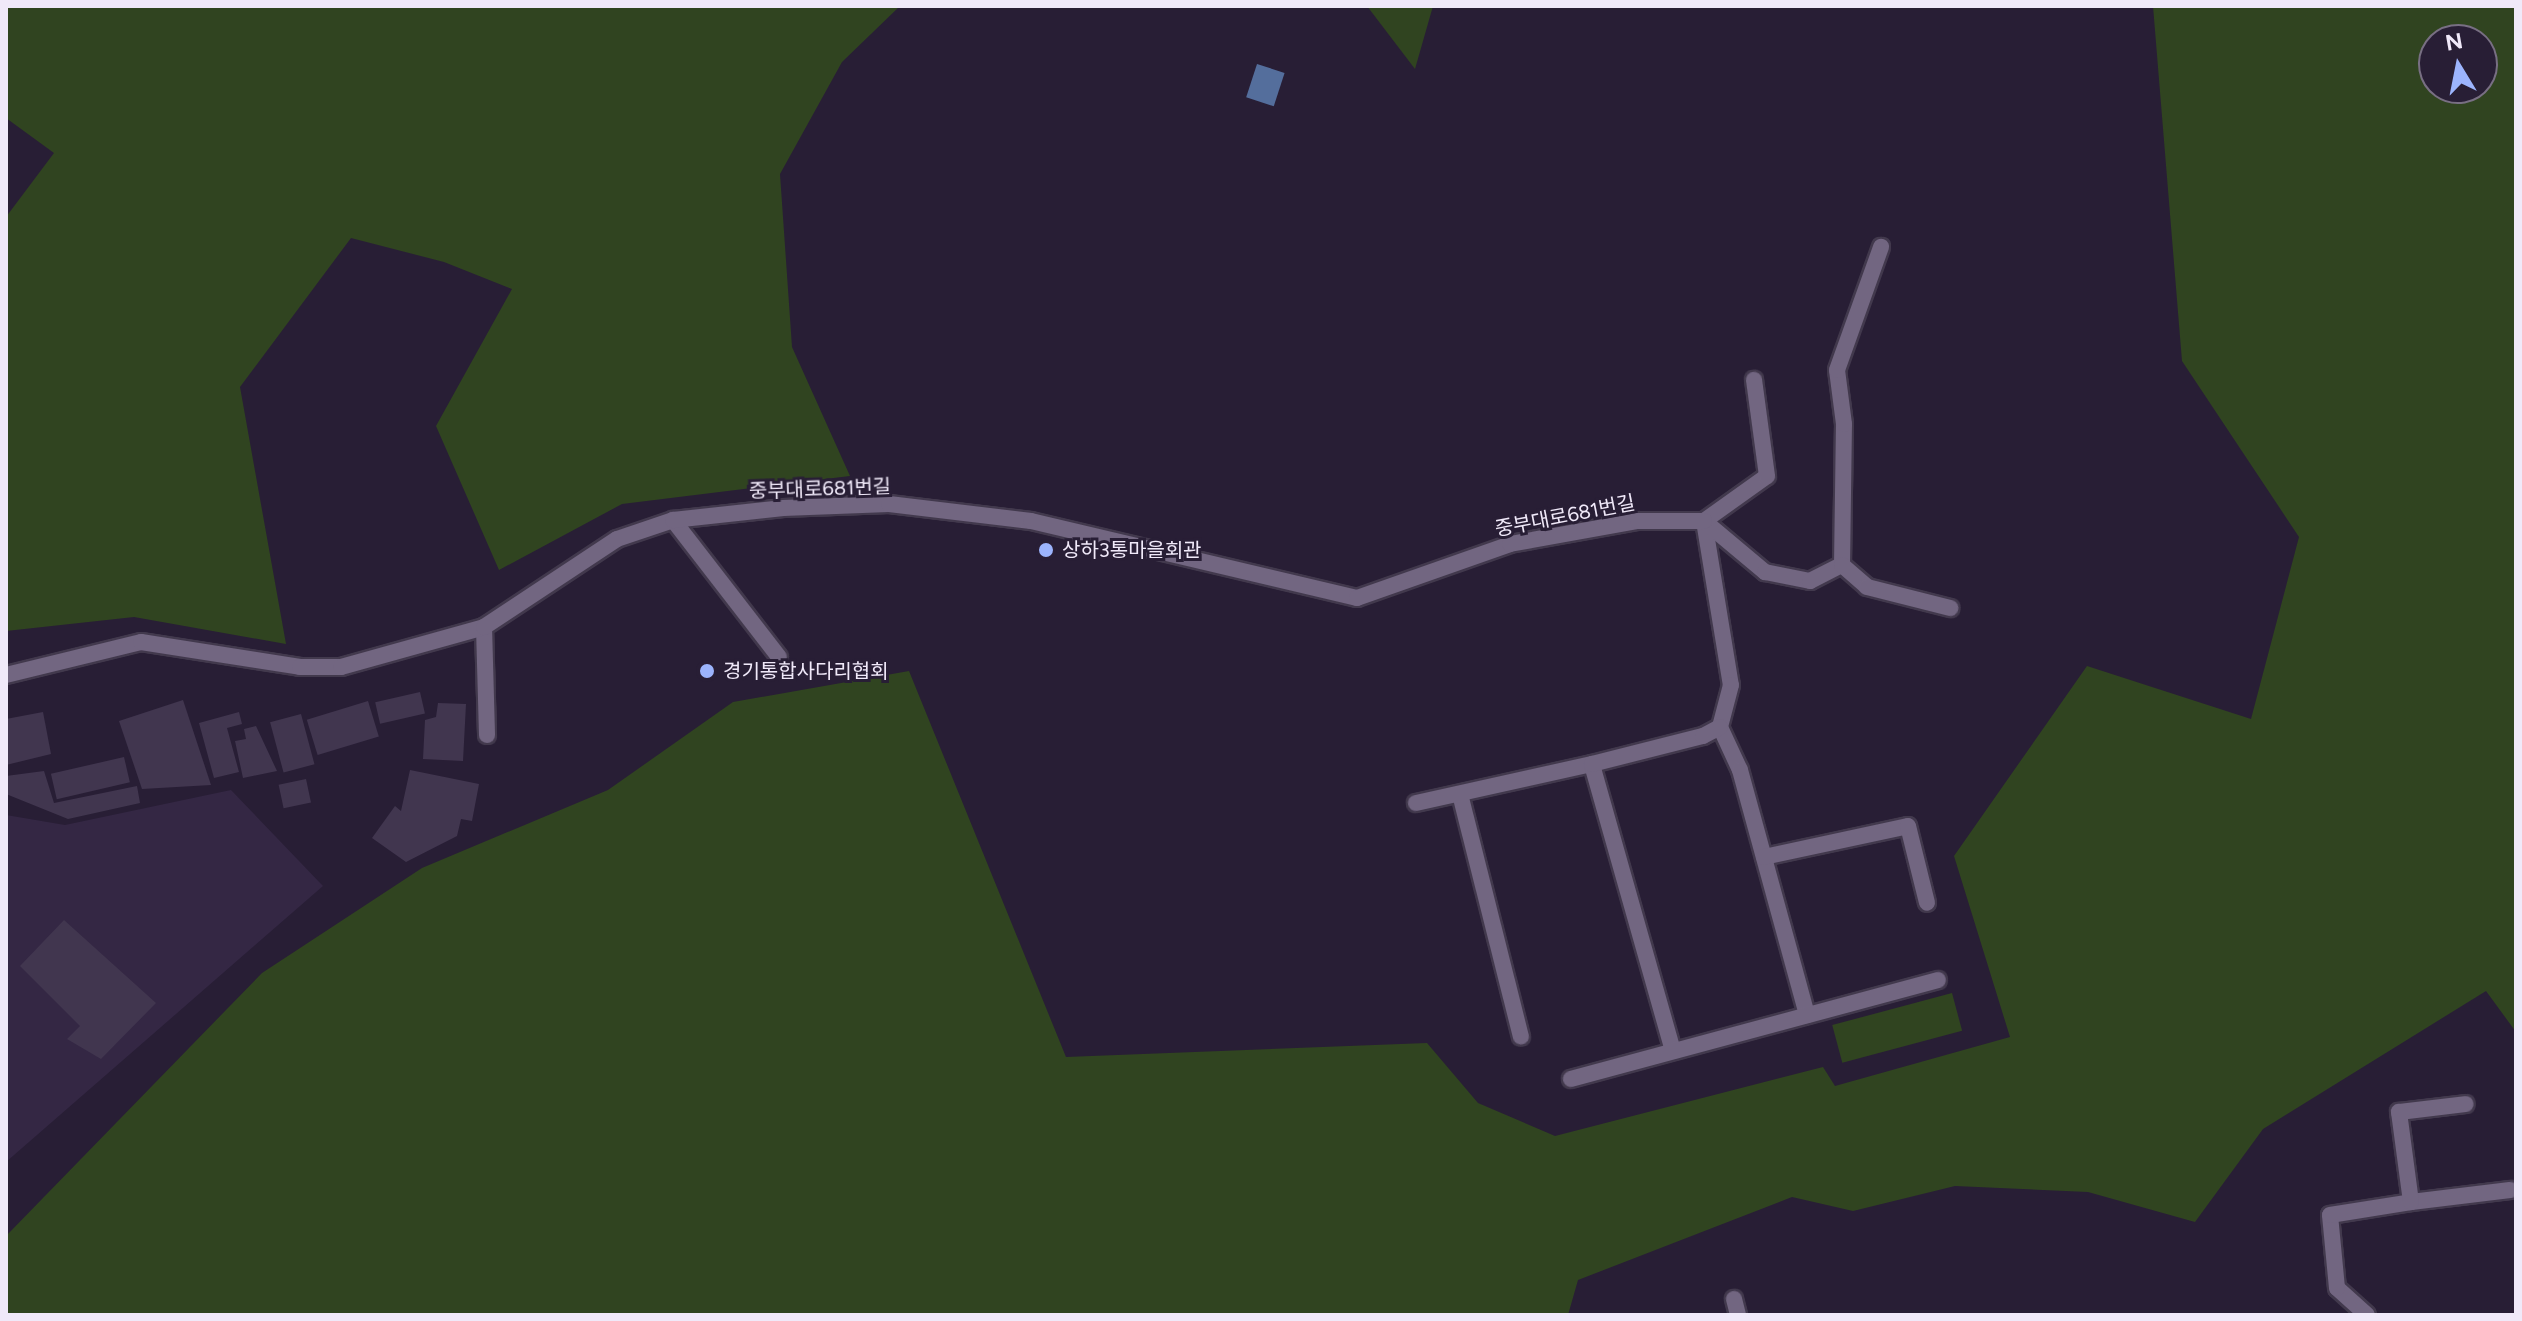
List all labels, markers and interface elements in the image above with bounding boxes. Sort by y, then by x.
north arrow [2418,24,2498,104]
text: N [2443,27,2465,57]
street label: 중부대로681번길 [748,475,892,503]
street label: 중부대로681번길 [1493,491,1637,541]
place label: 상하3통마을회관 [1062,538,1202,562]
marker: 상하3통마을회관 [1037,541,1055,559]
place label: 경기통합사다리협회 [723,659,889,683]
marker: 경기통합사다리협회 [698,662,716,680]

